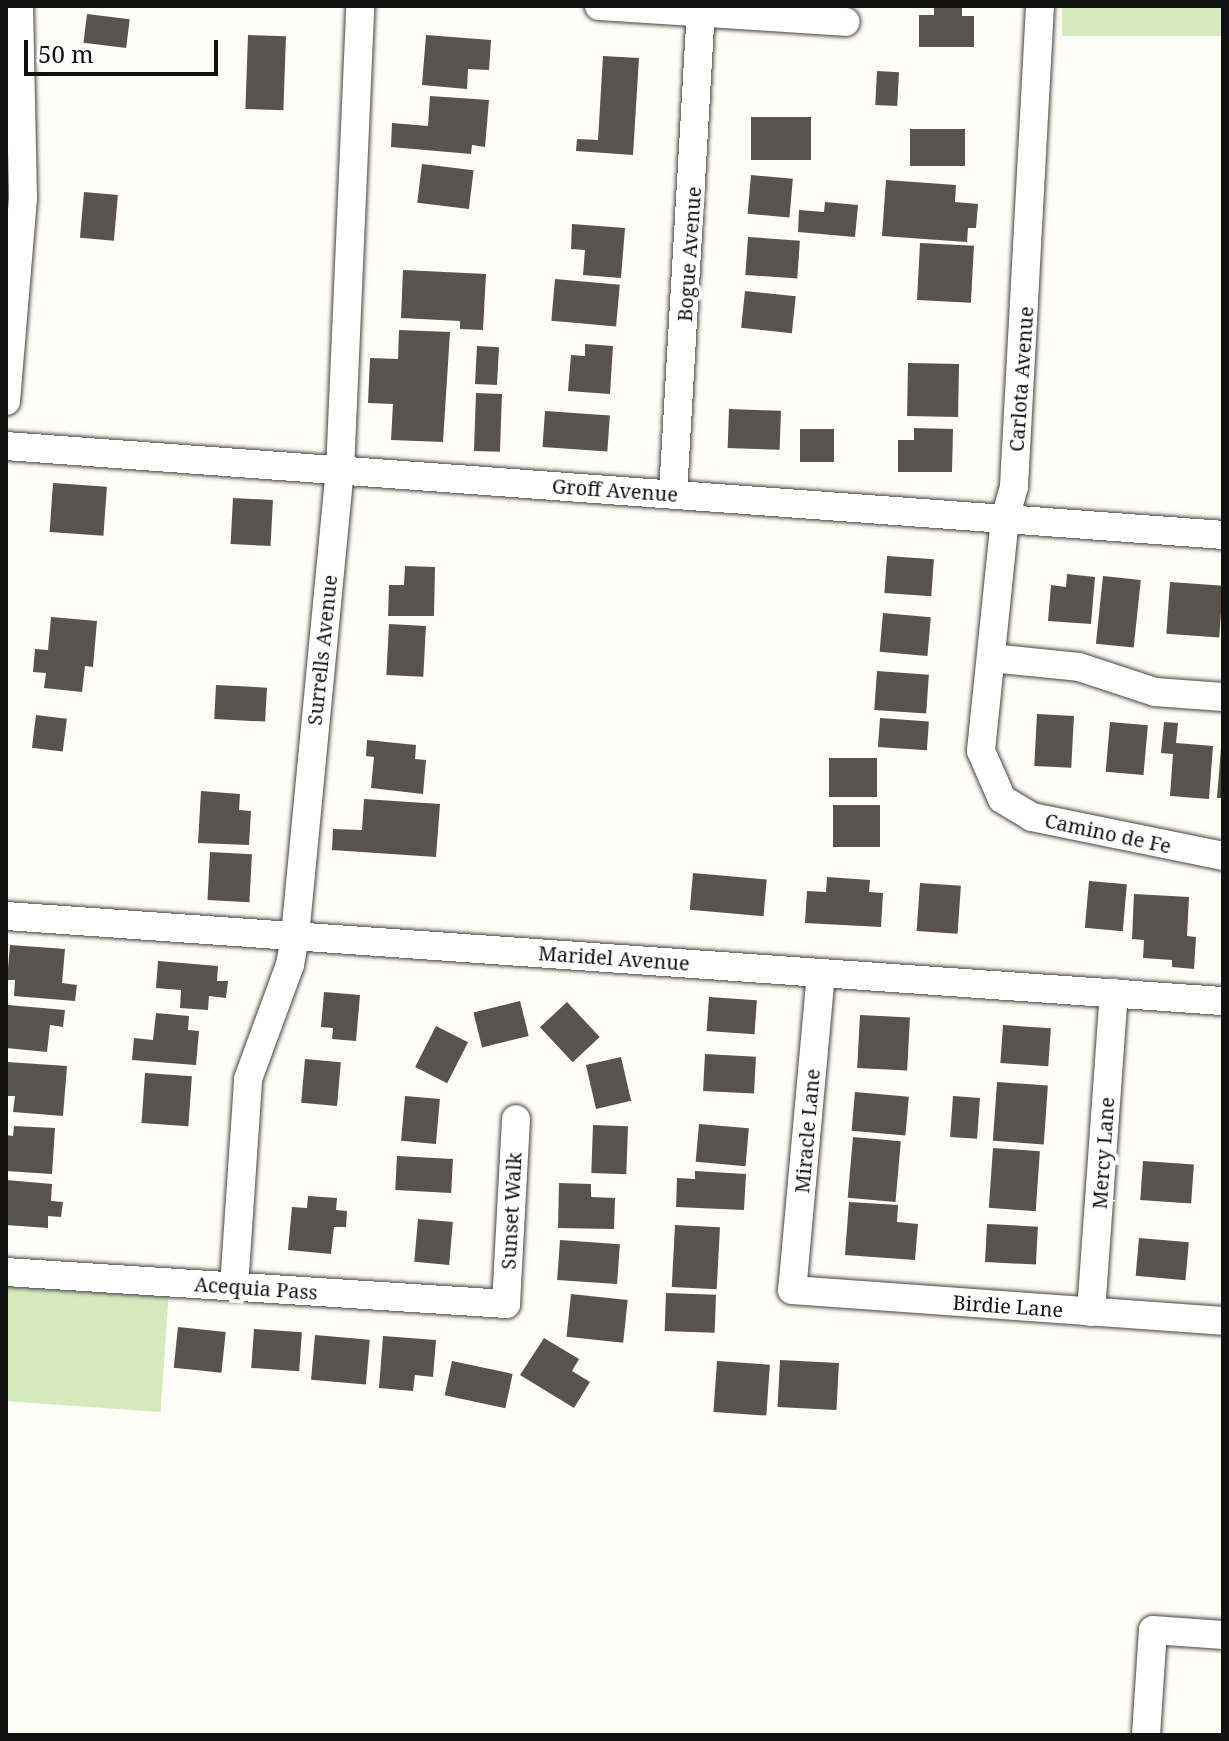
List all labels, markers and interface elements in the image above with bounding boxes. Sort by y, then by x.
scale bar [28,24,222,74]
text: 50 m [38,37,94,70]
street label: Bogue Avenue [672,186,706,322]
street label: Carlota Avenue [1004,306,1038,452]
street label: Groff Avenue [551,474,679,506]
street label: Surrells Avenue [302,574,342,726]
street label: Camino de Fe [1043,808,1173,858]
street label: Maridel Avenue [537,941,691,975]
street label: Miracle Lane [790,1068,824,1194]
street label: Mercy Lane [1087,1096,1119,1210]
street label: Sunset Walk [496,1152,526,1270]
street label: Acequia Pass [194,1272,318,1304]
street label: Birdie Lane [952,1290,1064,1322]

